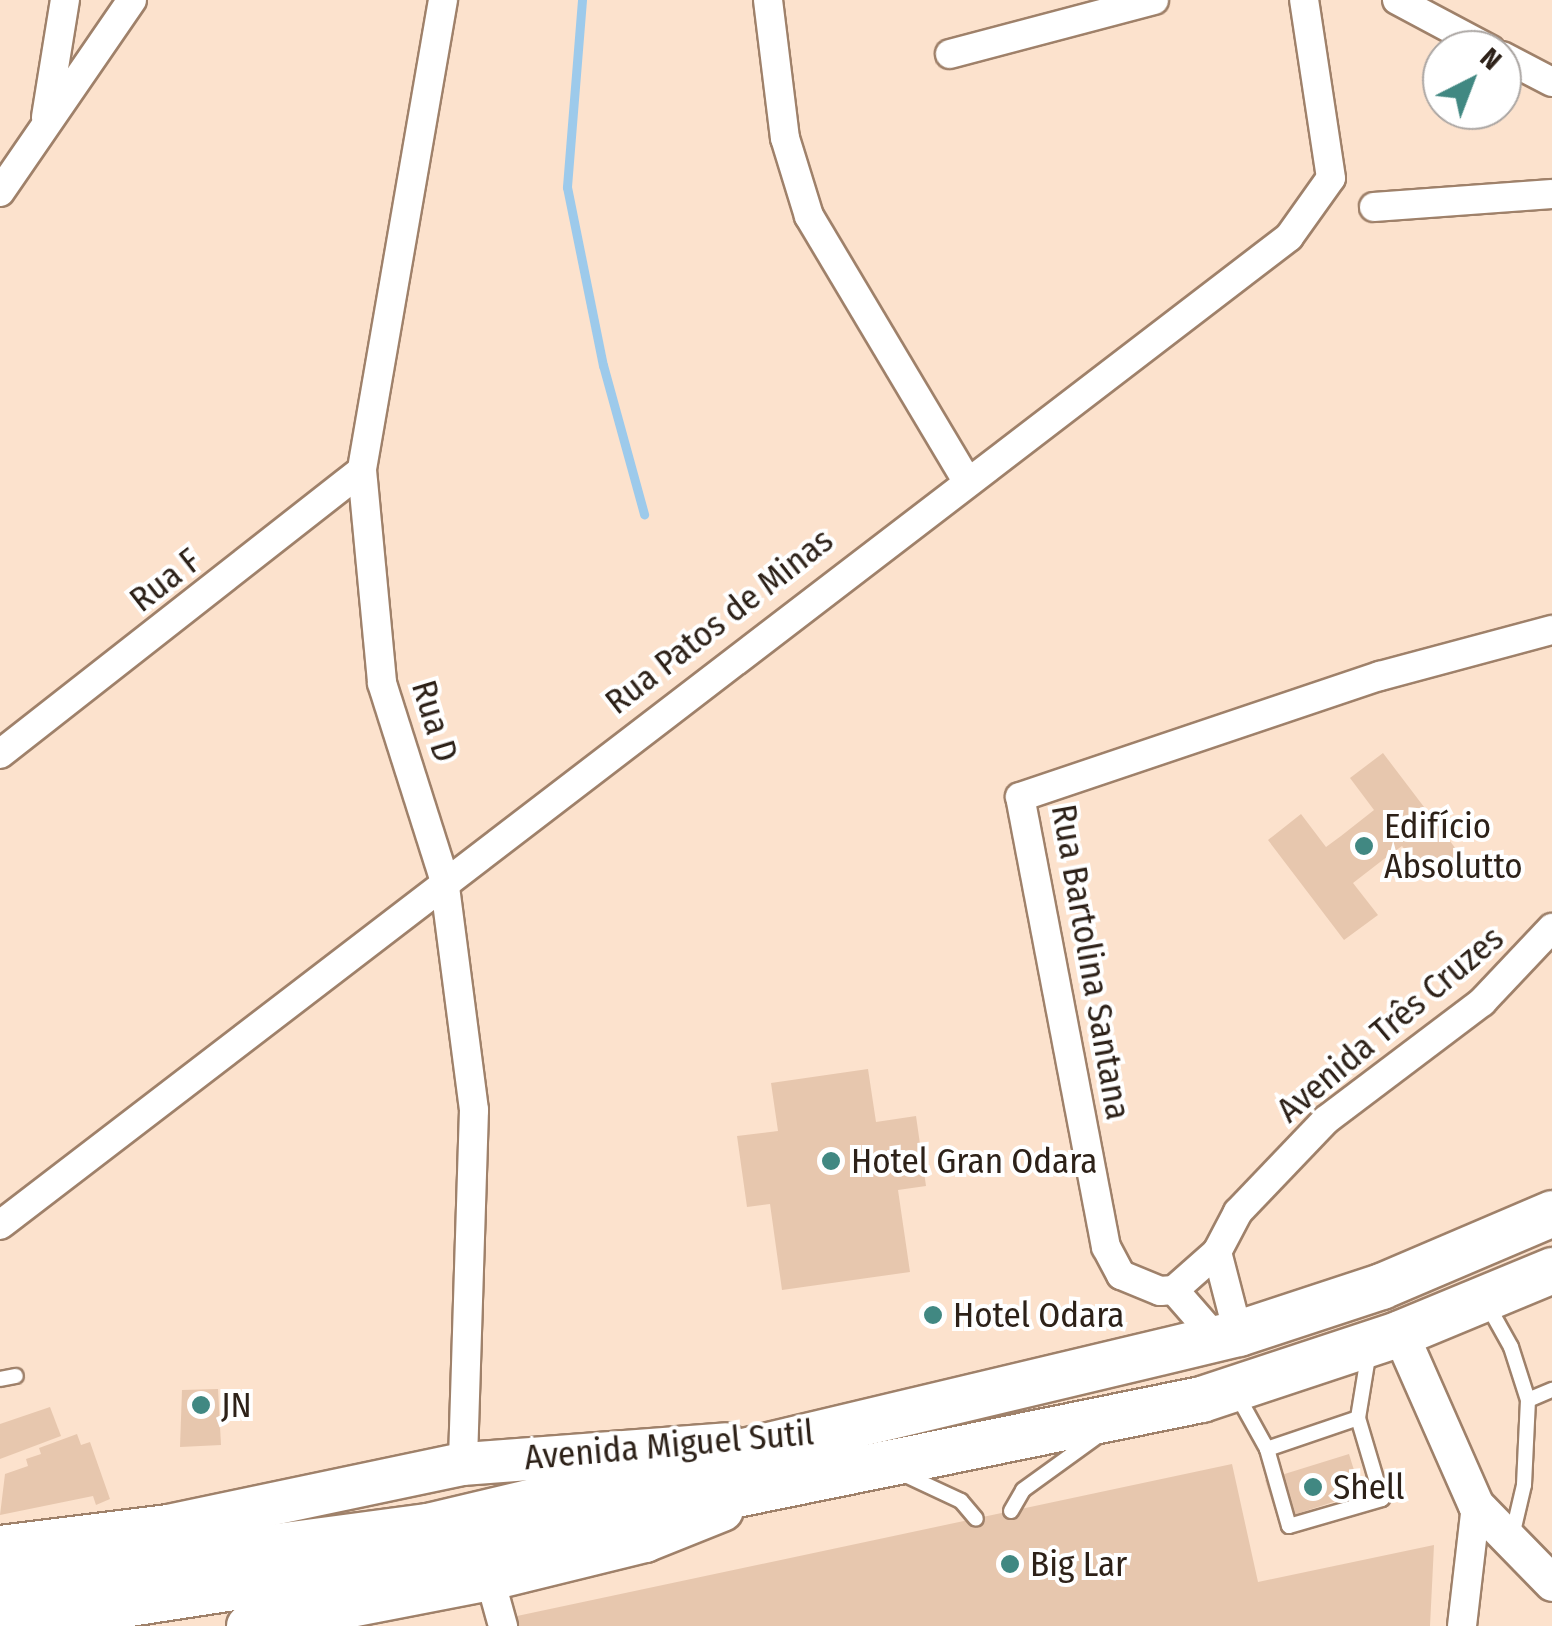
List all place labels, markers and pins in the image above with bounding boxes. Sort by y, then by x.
place label: Edifício Absolutto [1384,805,1523,887]
marker: Edifício Absolutto [1353,835,1375,857]
place label: Hotel Gran Odara [851,1140,1097,1182]
marker: Hotel Gran Odara [820,1150,842,1172]
place label: Hotel Odara [953,1294,1124,1336]
marker: Hotel Odara [922,1304,944,1326]
place label: JN [221,1384,252,1426]
marker: JN [190,1394,212,1416]
place label: Shell [1333,1466,1405,1508]
marker: Shell [1302,1476,1324,1498]
place label: Big Lar [1030,1543,1127,1585]
marker: Big Lar [999,1553,1021,1575]

